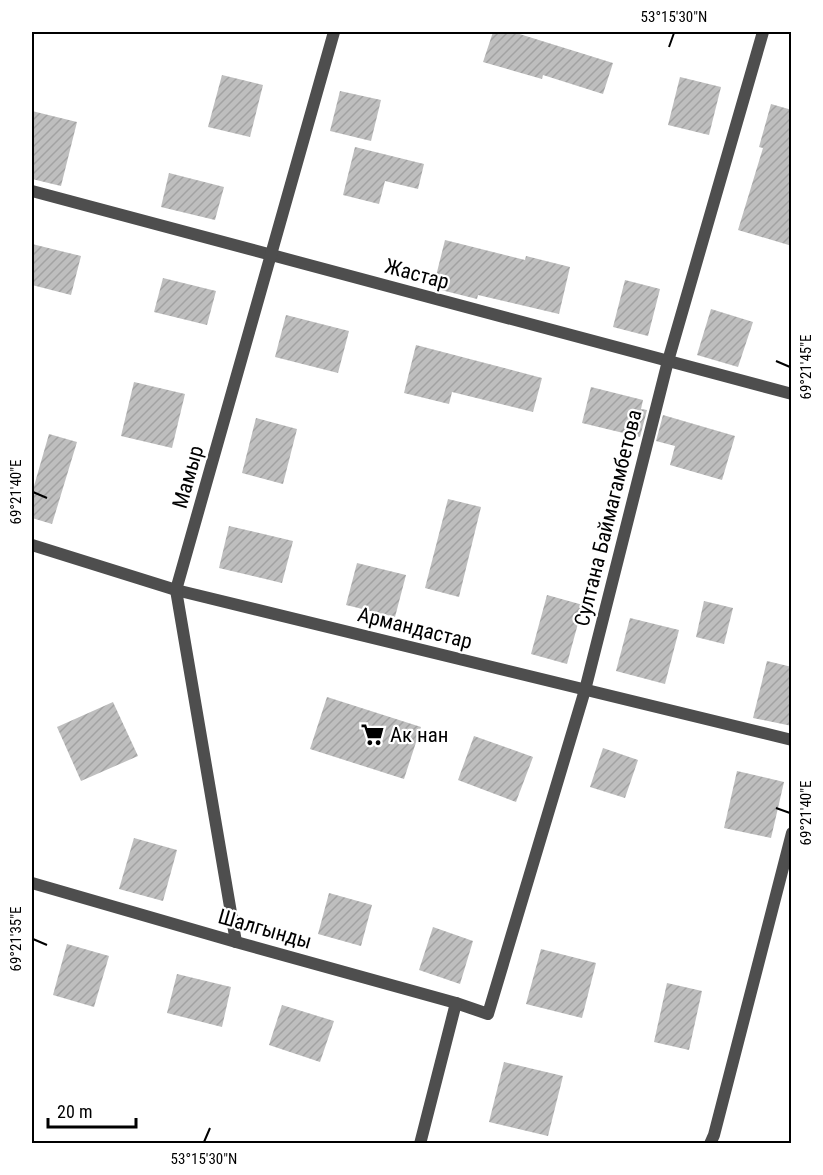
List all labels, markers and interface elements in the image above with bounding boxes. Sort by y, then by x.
text: 53°15'30"N [641,8,707,26]
street label: Жастар [382,254,452,294]
text: 69°21'45"E [797,335,815,399]
street label: Султана Баймагамбетова [569,407,647,629]
street label: Мамыр [168,443,208,511]
text: 69°21'40"E [7,460,25,524]
street label: Армандастар [355,602,475,654]
supermarket icon: Ак нан [359,722,385,748]
place label: Ак нан [390,723,448,747]
text: 69°21'40"E [797,781,815,845]
street label: Шалгынды [215,904,315,954]
text: 69°21'35"E [7,907,25,971]
scale bar [48,1091,136,1129]
text: 20 m [57,1101,92,1122]
text: 53°15'30"N [171,1150,237,1168]

